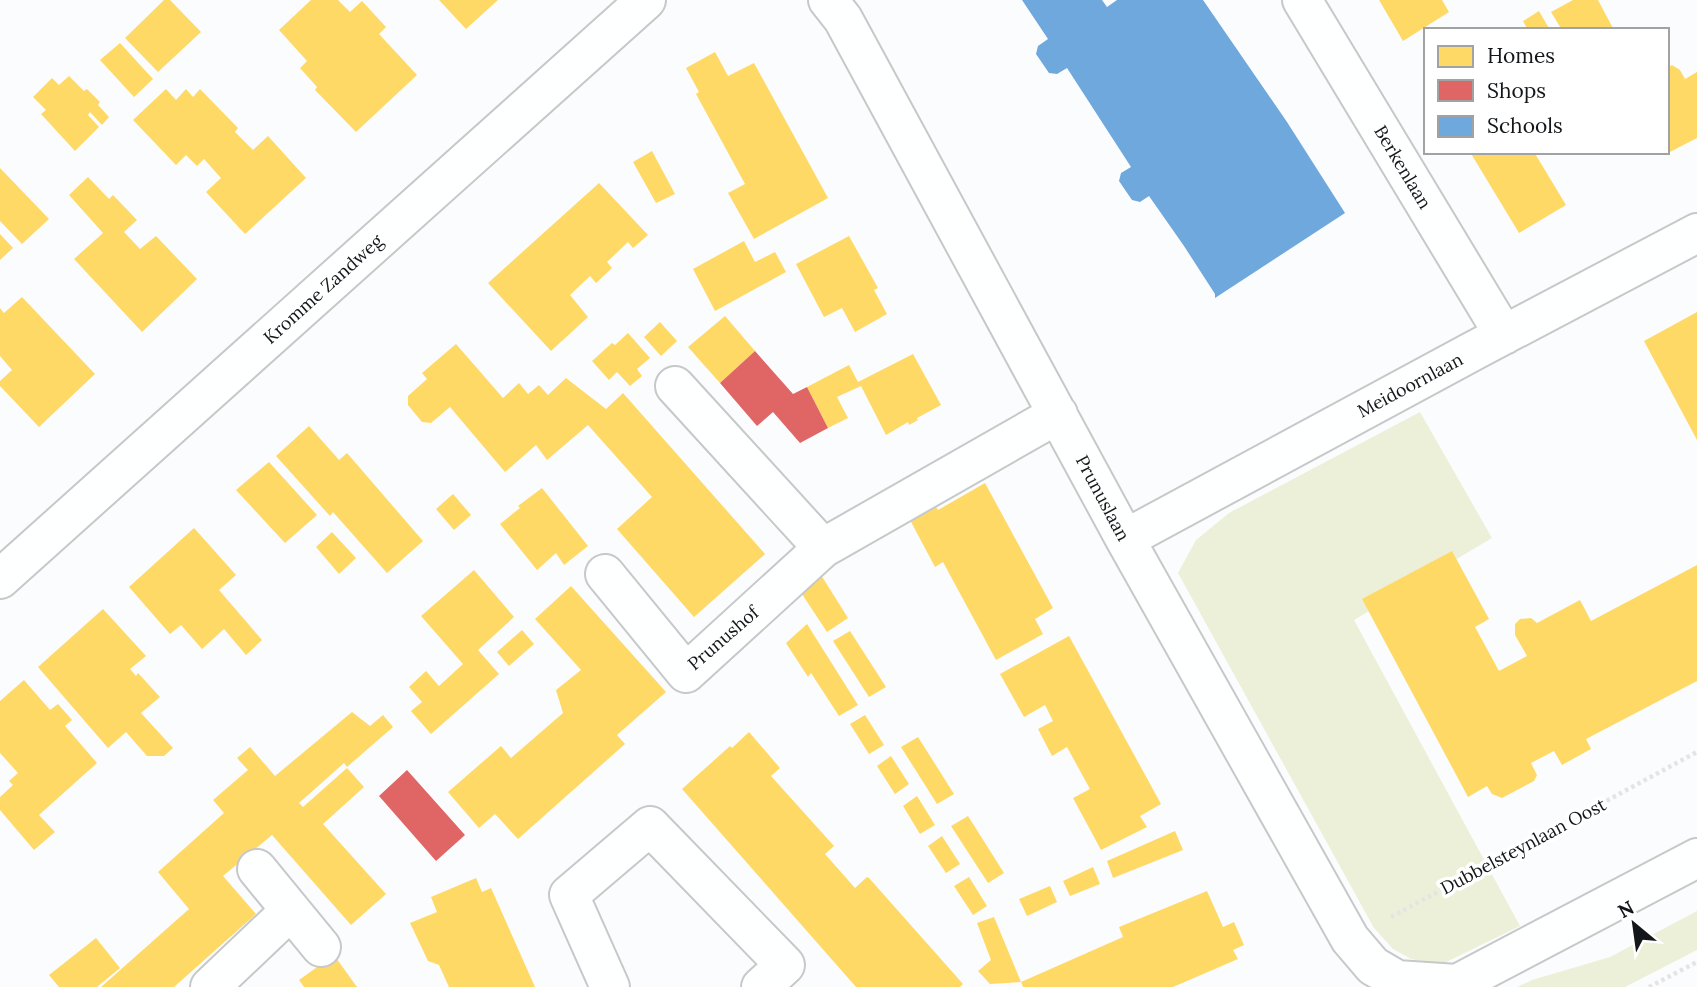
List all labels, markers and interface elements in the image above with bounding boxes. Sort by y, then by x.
legend [1424,28,1669,154]
text: Homes [1487,42,1555,69]
text: Shops [1487,77,1546,104]
text: Schools [1487,112,1563,139]
street label: Berkenlaan [1369,121,1437,213]
street label: Kromme Zandweg [258,229,388,349]
street label: Meidoornlaan [1353,348,1467,422]
street label: Prunuslaan [1071,451,1135,545]
street label: Prunushof [683,600,765,675]
street label: Dubbelsteynlaan Oost [1436,793,1610,899]
north arrow [1599,889,1669,959]
text: N [1614,895,1638,923]

